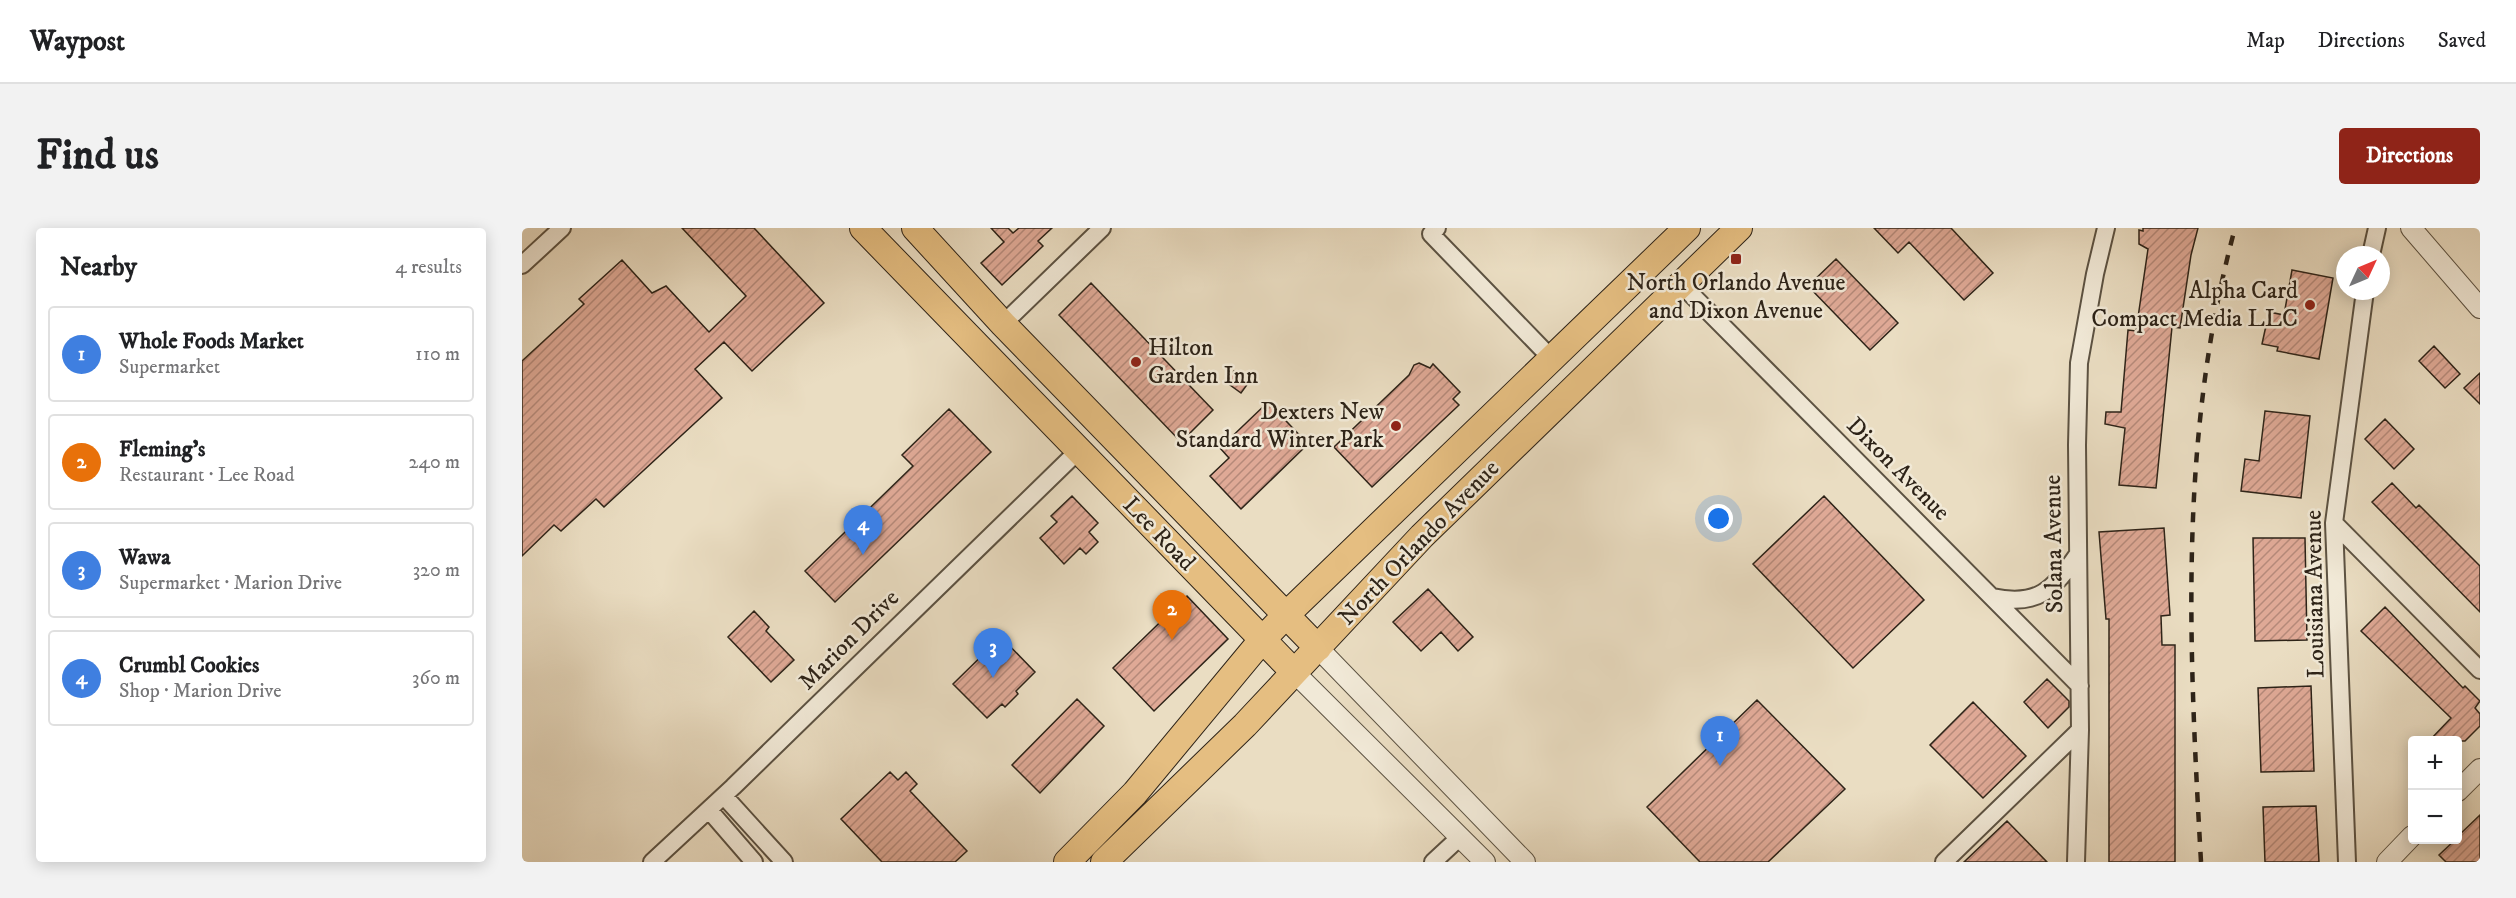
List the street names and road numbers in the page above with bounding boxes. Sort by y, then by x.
street label: Dixon Avenue [1840,411,1956,527]
street label: North Orlando Avenue [1332,454,1506,632]
street label: Solana Avenue [2038,474,2070,614]
street label: Lee Road [1116,490,1202,578]
street label: Louisiana Avenue [2299,510,2331,678]
street label: Marion Drive [792,583,906,697]

